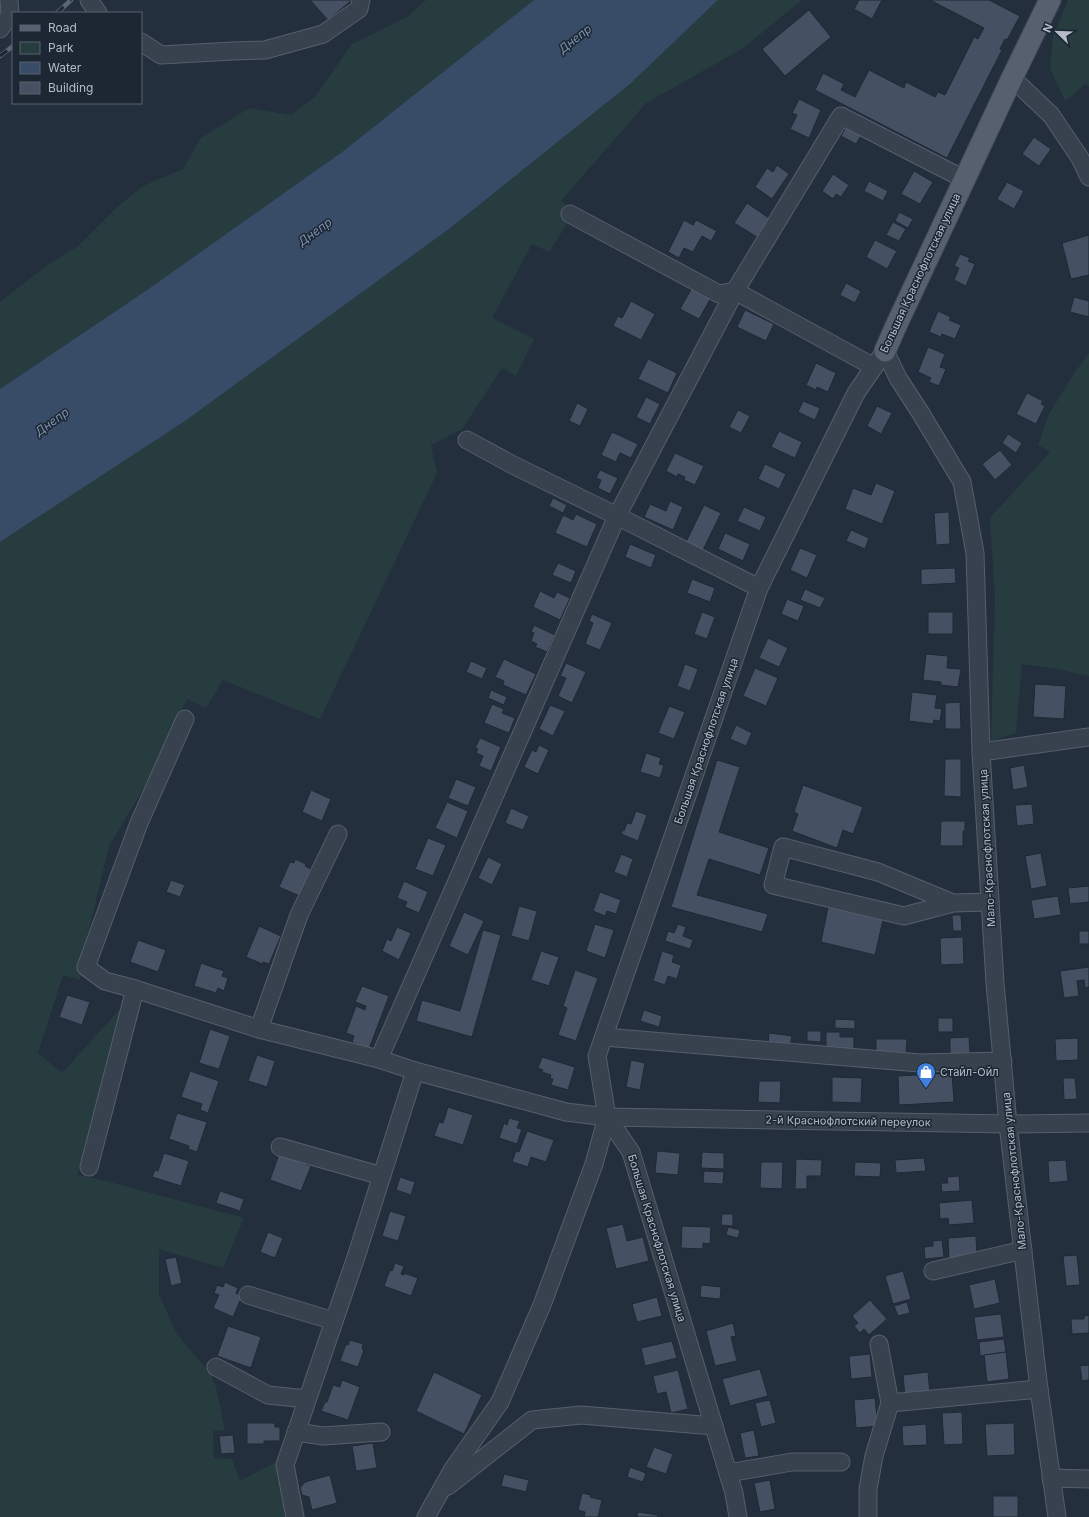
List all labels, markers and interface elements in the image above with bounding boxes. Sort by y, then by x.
legend [12,12,142,104]
north arrow [1037,12,1077,52]
text: Road [48,20,77,35]
water label: Днепр [554,21,594,57]
text: N [1040,21,1056,35]
text: Park [48,40,74,55]
text: Water [48,60,82,75]
text: Building [48,80,93,95]
street label: Большая Краснофлотская улица [877,191,963,355]
water label: Днепр [294,214,335,250]
water label: Днепр [31,404,72,440]
street label: Большая Краснофлотская улица [671,656,741,826]
street label: Мало-Краснофлотская улица [976,769,998,927]
shop icon: Стайл-Ойл [915,1061,937,1089]
place label: Стайл-Ойл [940,1065,998,1079]
street label: Мало-Краснофлотская улица [999,1092,1029,1250]
street label: 2-й Краснофлотский переулок [765,1113,931,1129]
street label: Большая Краснофлотская улица [625,1152,689,1324]

